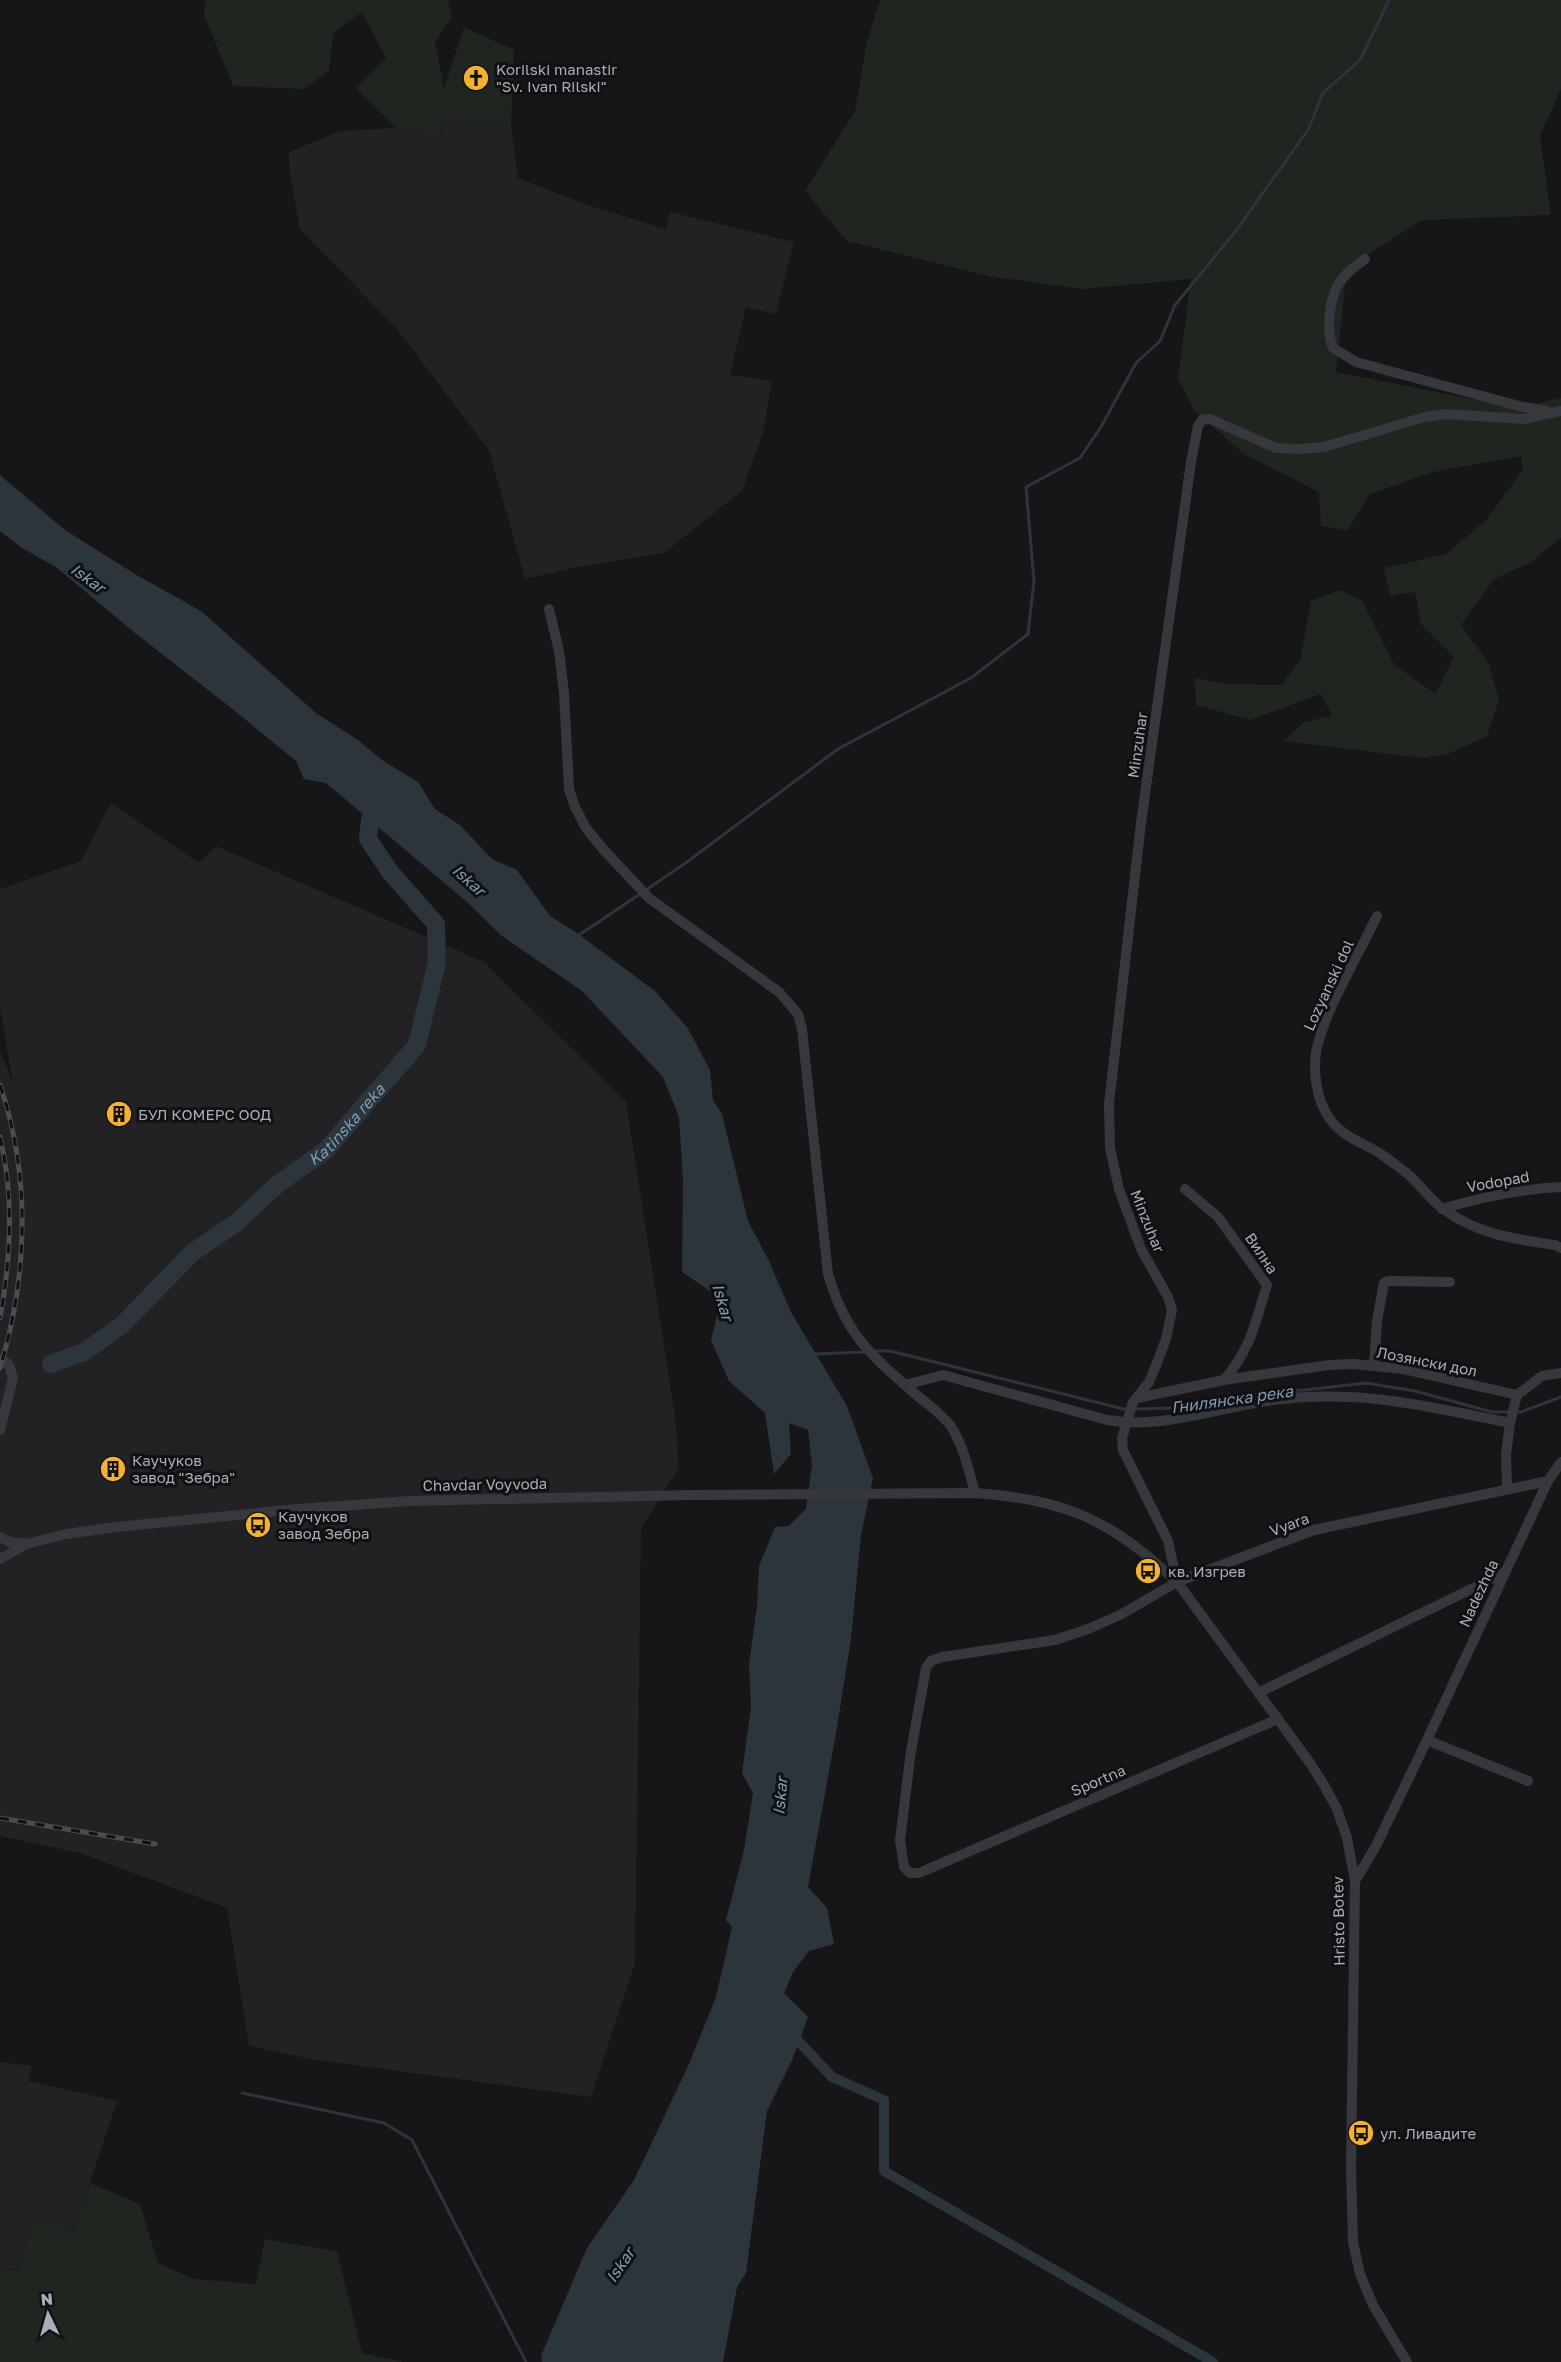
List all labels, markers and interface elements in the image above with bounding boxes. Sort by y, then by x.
place label: Korilski manastir "Sv. Ivan Rilski" [496,60,617,95]
church icon: Korilski manastir "Sv. Ivan Rilski" [461,63,491,93]
water label: Iskar [67,559,111,599]
street label: Minzuhar [1123,711,1151,779]
water label: Iskar [448,860,492,902]
street label: Lozyanski dol [1299,937,1357,1033]
water label: Katinska reka [304,1079,390,1169]
building icon: БУЛ КОМЕРС ООД [104,1099,134,1129]
place label: БУЛ КОМЕРС ООД [138,1105,271,1123]
street label: Vodopad [1465,1167,1531,1195]
street label: Minzuhar [1127,1187,1169,1255]
street label: Вилна [1242,1229,1282,1277]
water label: Iskar [708,1281,739,1326]
street label: Лозянски дол [1375,1342,1479,1380]
water label: Гнилянска река [1170,1380,1295,1417]
place label: Каучуков завод "Зебра" [132,1451,235,1486]
building icon: Каучуков завод "Зебра" [98,1454,128,1484]
street label: Chavdar Voyvoda [423,1474,547,1494]
place label: Каучуков завод Зебра [278,1507,369,1542]
street label: Vyara [1267,1509,1311,1539]
bus stop icon: Каучуков завод Зебра [243,1510,273,1540]
bus stop icon: кв. Изгрев [1133,1556,1163,1586]
street label: Nadezhda [1455,1556,1501,1630]
place label: кв. Изгрев [1168,1562,1246,1580]
street label: Sportna [1068,1760,1128,1800]
water label: Iskar [768,1774,792,1816]
street label: Hristo Botev [1328,1875,1348,1966]
bus stop icon: ул. Ливадите [1346,2118,1376,2148]
place label: ул. Ливадите [1380,2124,1476,2142]
water label: Iskar [601,2242,640,2286]
north arrow [18,2284,78,2344]
text: N [40,2289,54,2310]

